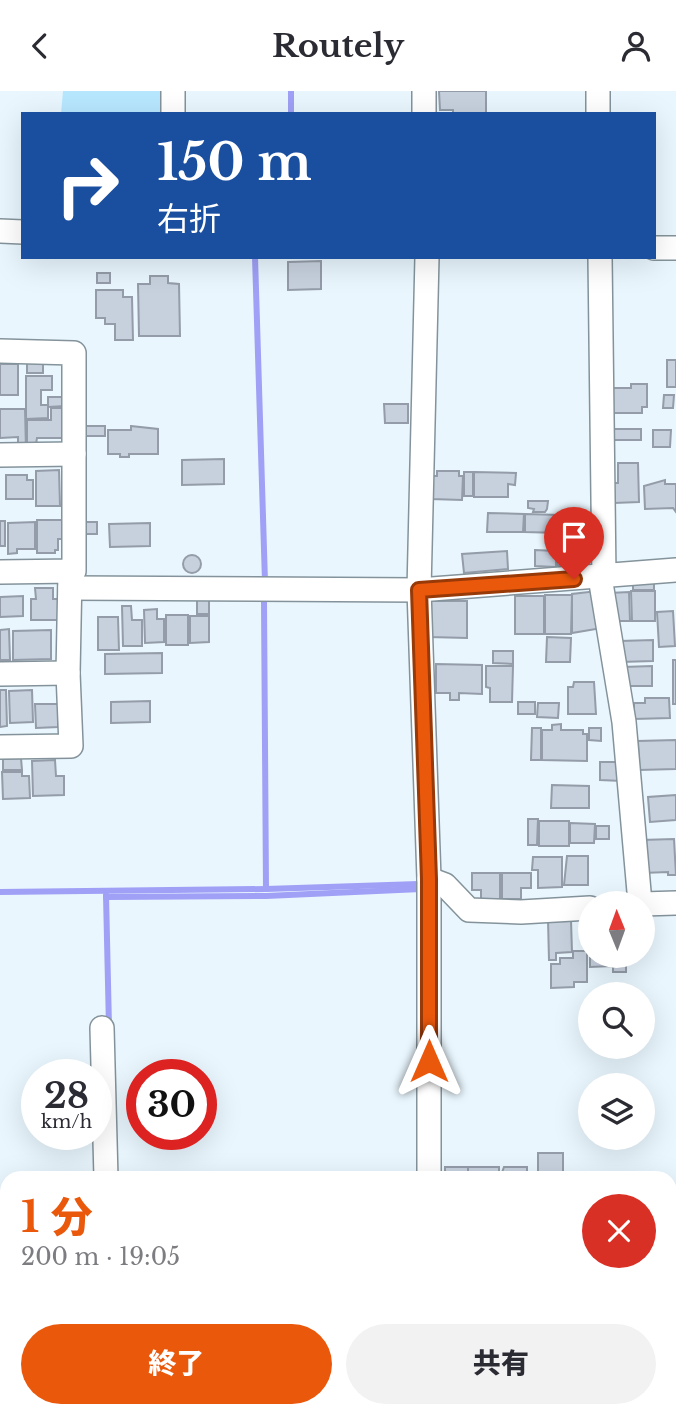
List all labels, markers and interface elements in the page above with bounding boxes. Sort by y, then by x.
text: Routely [272,26,404,66]
icon: back [21,27,59,65]
icon: person [617,27,655,65]
text: 150 m [157,132,312,193]
icon: right [42,140,133,231]
text: 右折 [157,199,221,239]
pin [544,507,604,579]
icon: arrive [555,518,593,556]
north arrow [578,891,654,968]
map controls [578,891,655,1150]
button: search [578,982,655,1059]
position arrow [392,1024,466,1098]
speed limit sign: 30 [126,1059,217,1150]
button: layers [578,1073,655,1150]
text: 28 [44,1074,89,1117]
text: km/h [41,1111,92,1133]
text: 1 分 [21,1191,92,1243]
button: close [582,1194,656,1268]
text: 200 m · 19:05 [21,1243,180,1271]
button: 終了 [21,1324,332,1404]
button: 共有 [346,1324,656,1404]

